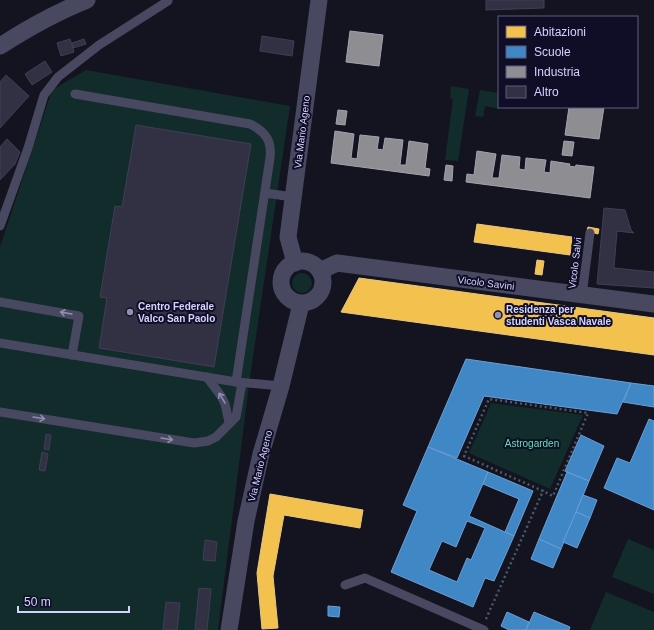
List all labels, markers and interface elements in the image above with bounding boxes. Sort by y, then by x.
legend [498,16,638,108]
text: Abitazioni [534,25,586,39]
text: Scuole [534,45,571,59]
text: Industria [534,65,580,79]
text: Altro [534,85,559,99]
street label: Via Mario Ageno [292,95,312,169]
street label: Vicolo Salvi [566,237,584,289]
street label: Vicolo Savini [457,274,515,292]
place label: Centro Federale Valco San Paolo [138,301,215,324]
place label: Residenza per studenti Vasca Navale [506,304,611,327]
marker: Centro Federale Valco San Paolo [125,307,135,317]
one-way arrow [60,309,73,317]
marker: Residenza per studenti Vasca Navale [493,310,503,320]
one-way arrow [217,392,225,404]
one-way arrow [32,414,45,422]
street label: Via Mario Ageno [246,429,274,503]
one-way arrow [160,435,173,443]
park label: Astrogarden [505,438,559,449]
scale bar [18,588,129,614]
text: 50 m [24,595,51,609]

